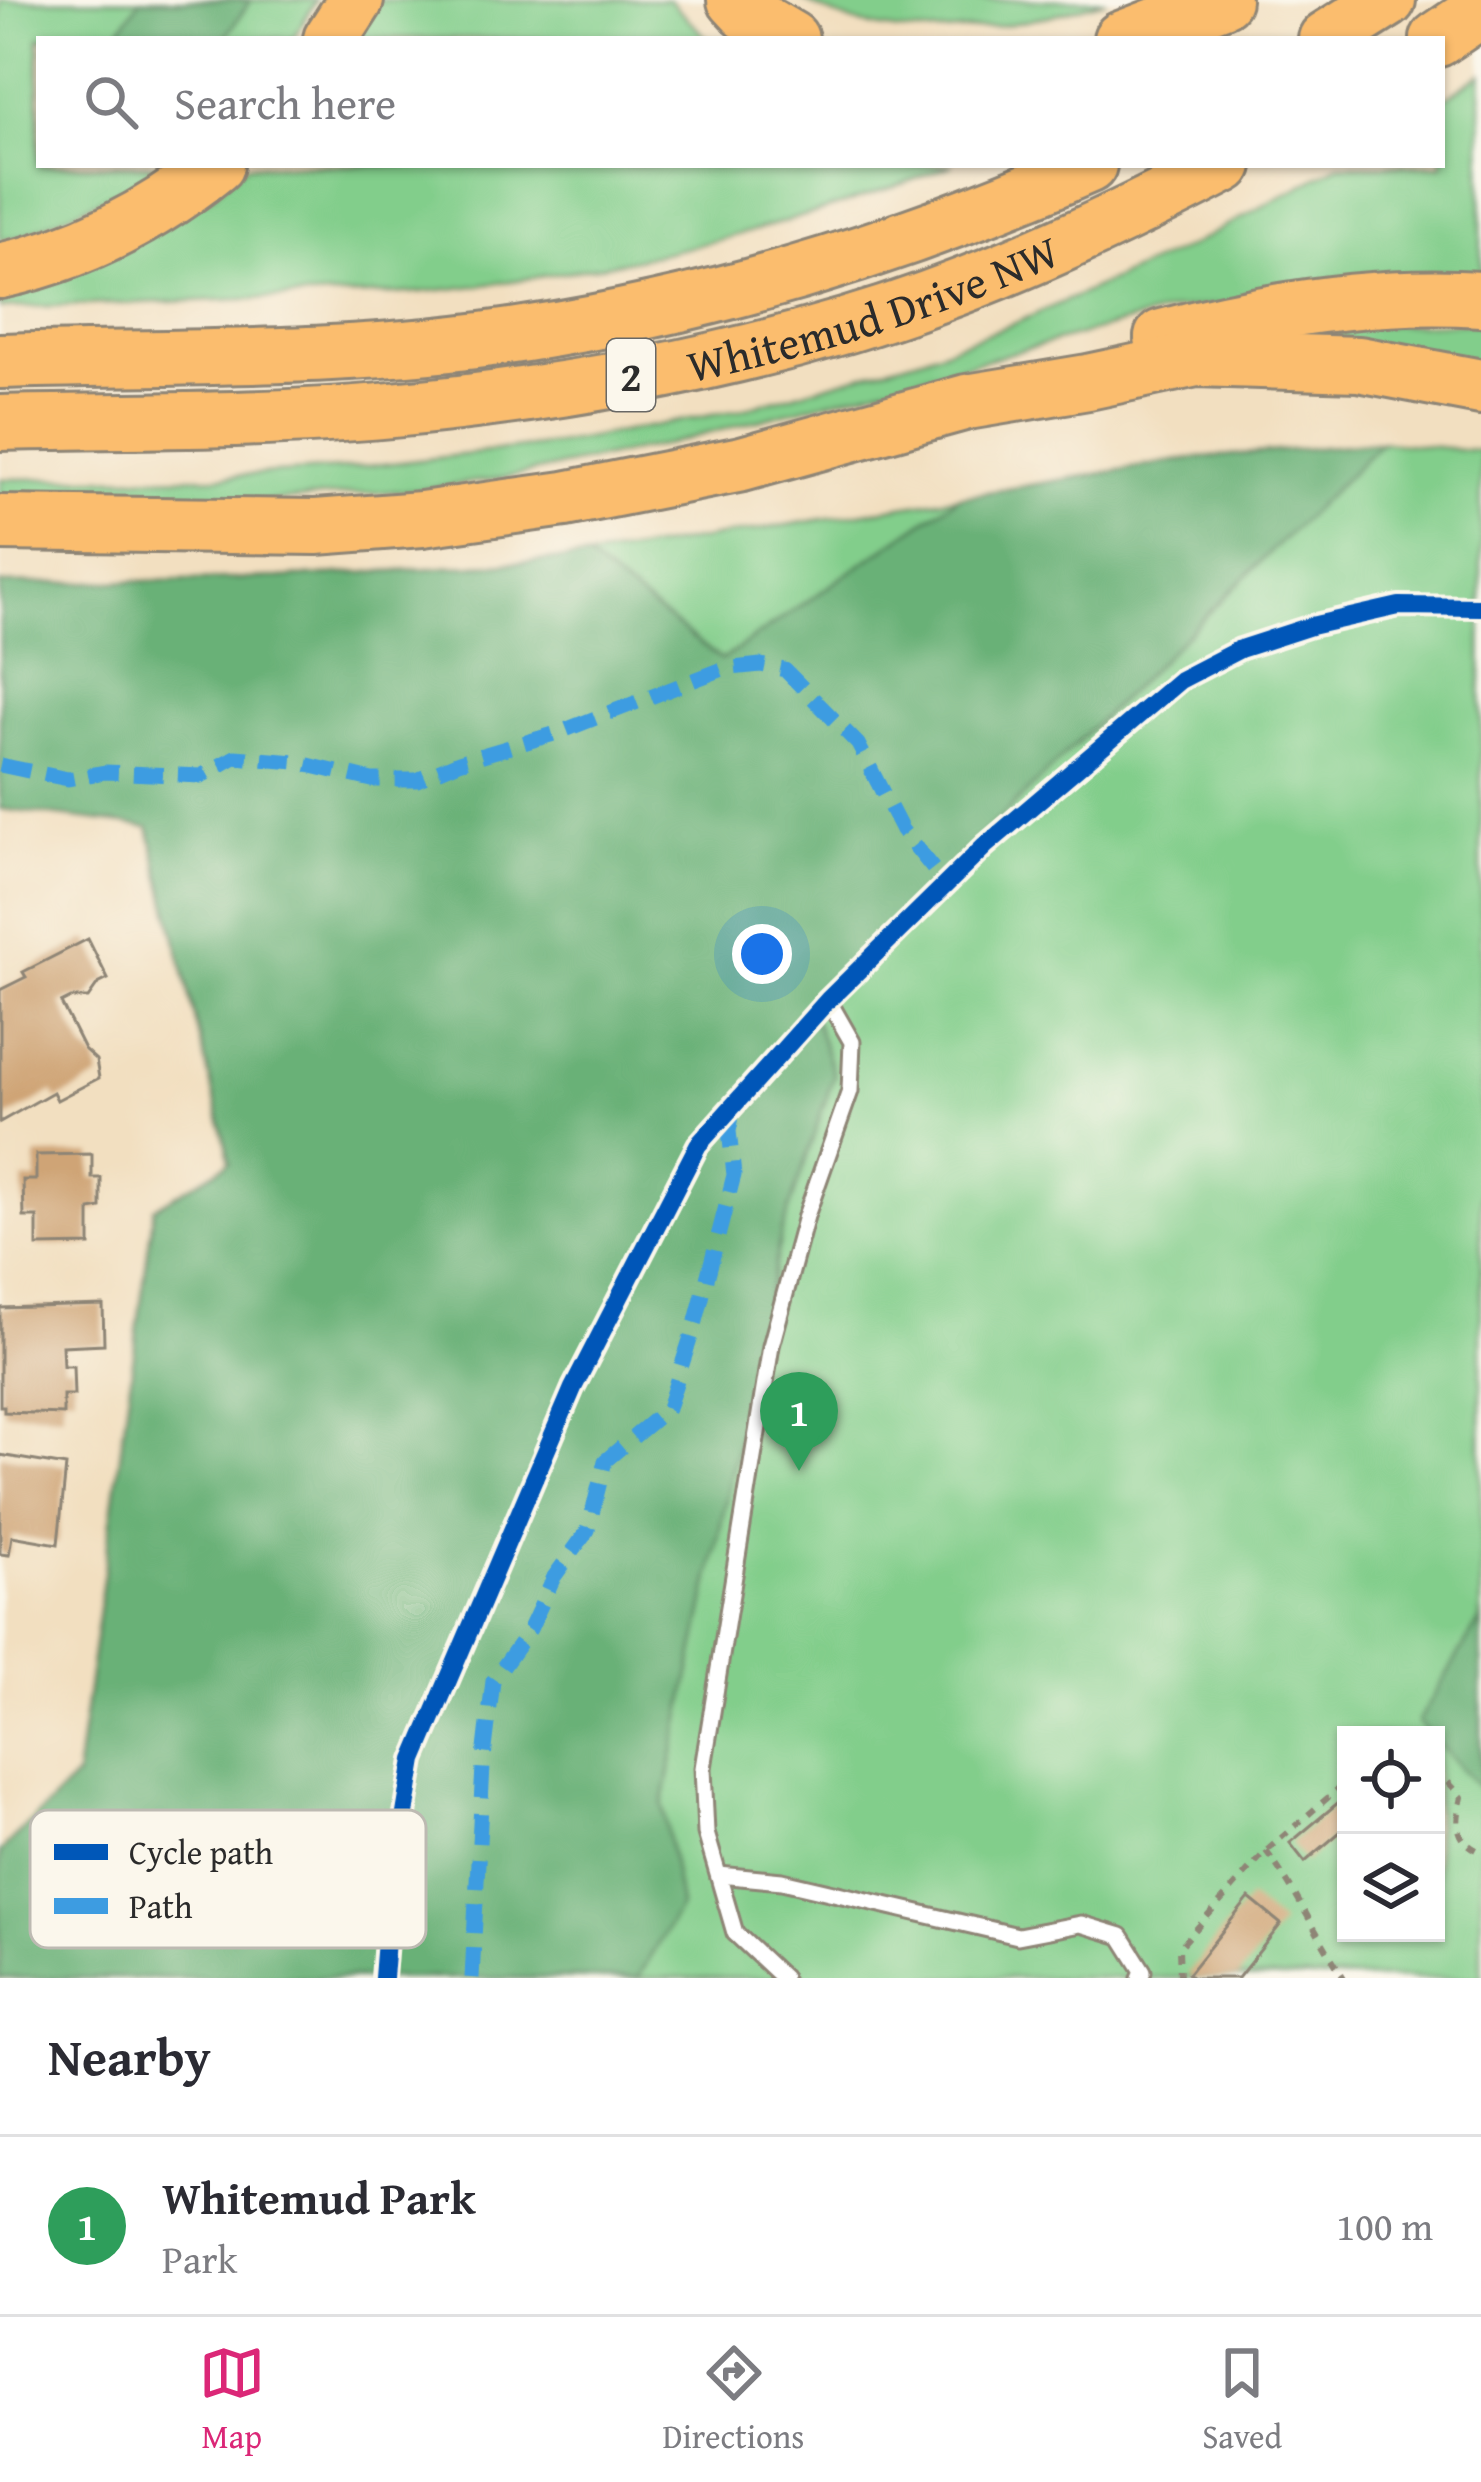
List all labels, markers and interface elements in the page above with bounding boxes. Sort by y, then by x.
search box [36,36,1445,168]
icon: search [78,69,144,135]
text: Search here [174,70,396,135]
street label: Whitemud Drive NW [681,218,1068,397]
road number: 2 [607,339,655,411]
your location [732,924,792,984]
pin: 1 [760,1372,838,1471]
map controls [1337,1726,1445,1942]
button: locate [1337,1726,1445,1834]
legend [30,1810,426,1948]
text: Cycle path [129,1828,274,1876]
button: layers [1337,1834,1445,1942]
text: Path [129,1882,193,1930]
text: Nearby [48,2019,211,2094]
text: Whitemud Park [162,2165,476,2230]
text: 1 [77,2197,97,2254]
text: 100 m [1336,2197,1433,2254]
text: Park [162,2230,237,2287]
tab: Map [199,2340,265,2460]
tab: Directions [663,2340,804,2460]
tab: Saved [1202,2340,1282,2460]

